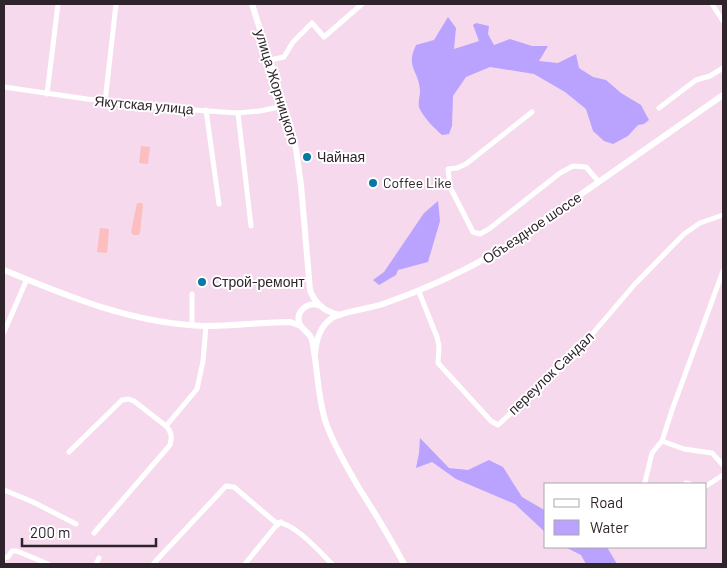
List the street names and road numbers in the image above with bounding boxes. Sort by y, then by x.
street label: улица Жорницкого [252,27,303,147]
street label: Якутская улица [94,92,195,117]
street label: Объездное шоссе [479,188,585,267]
street label: переулок Сандал [504,327,597,418]

